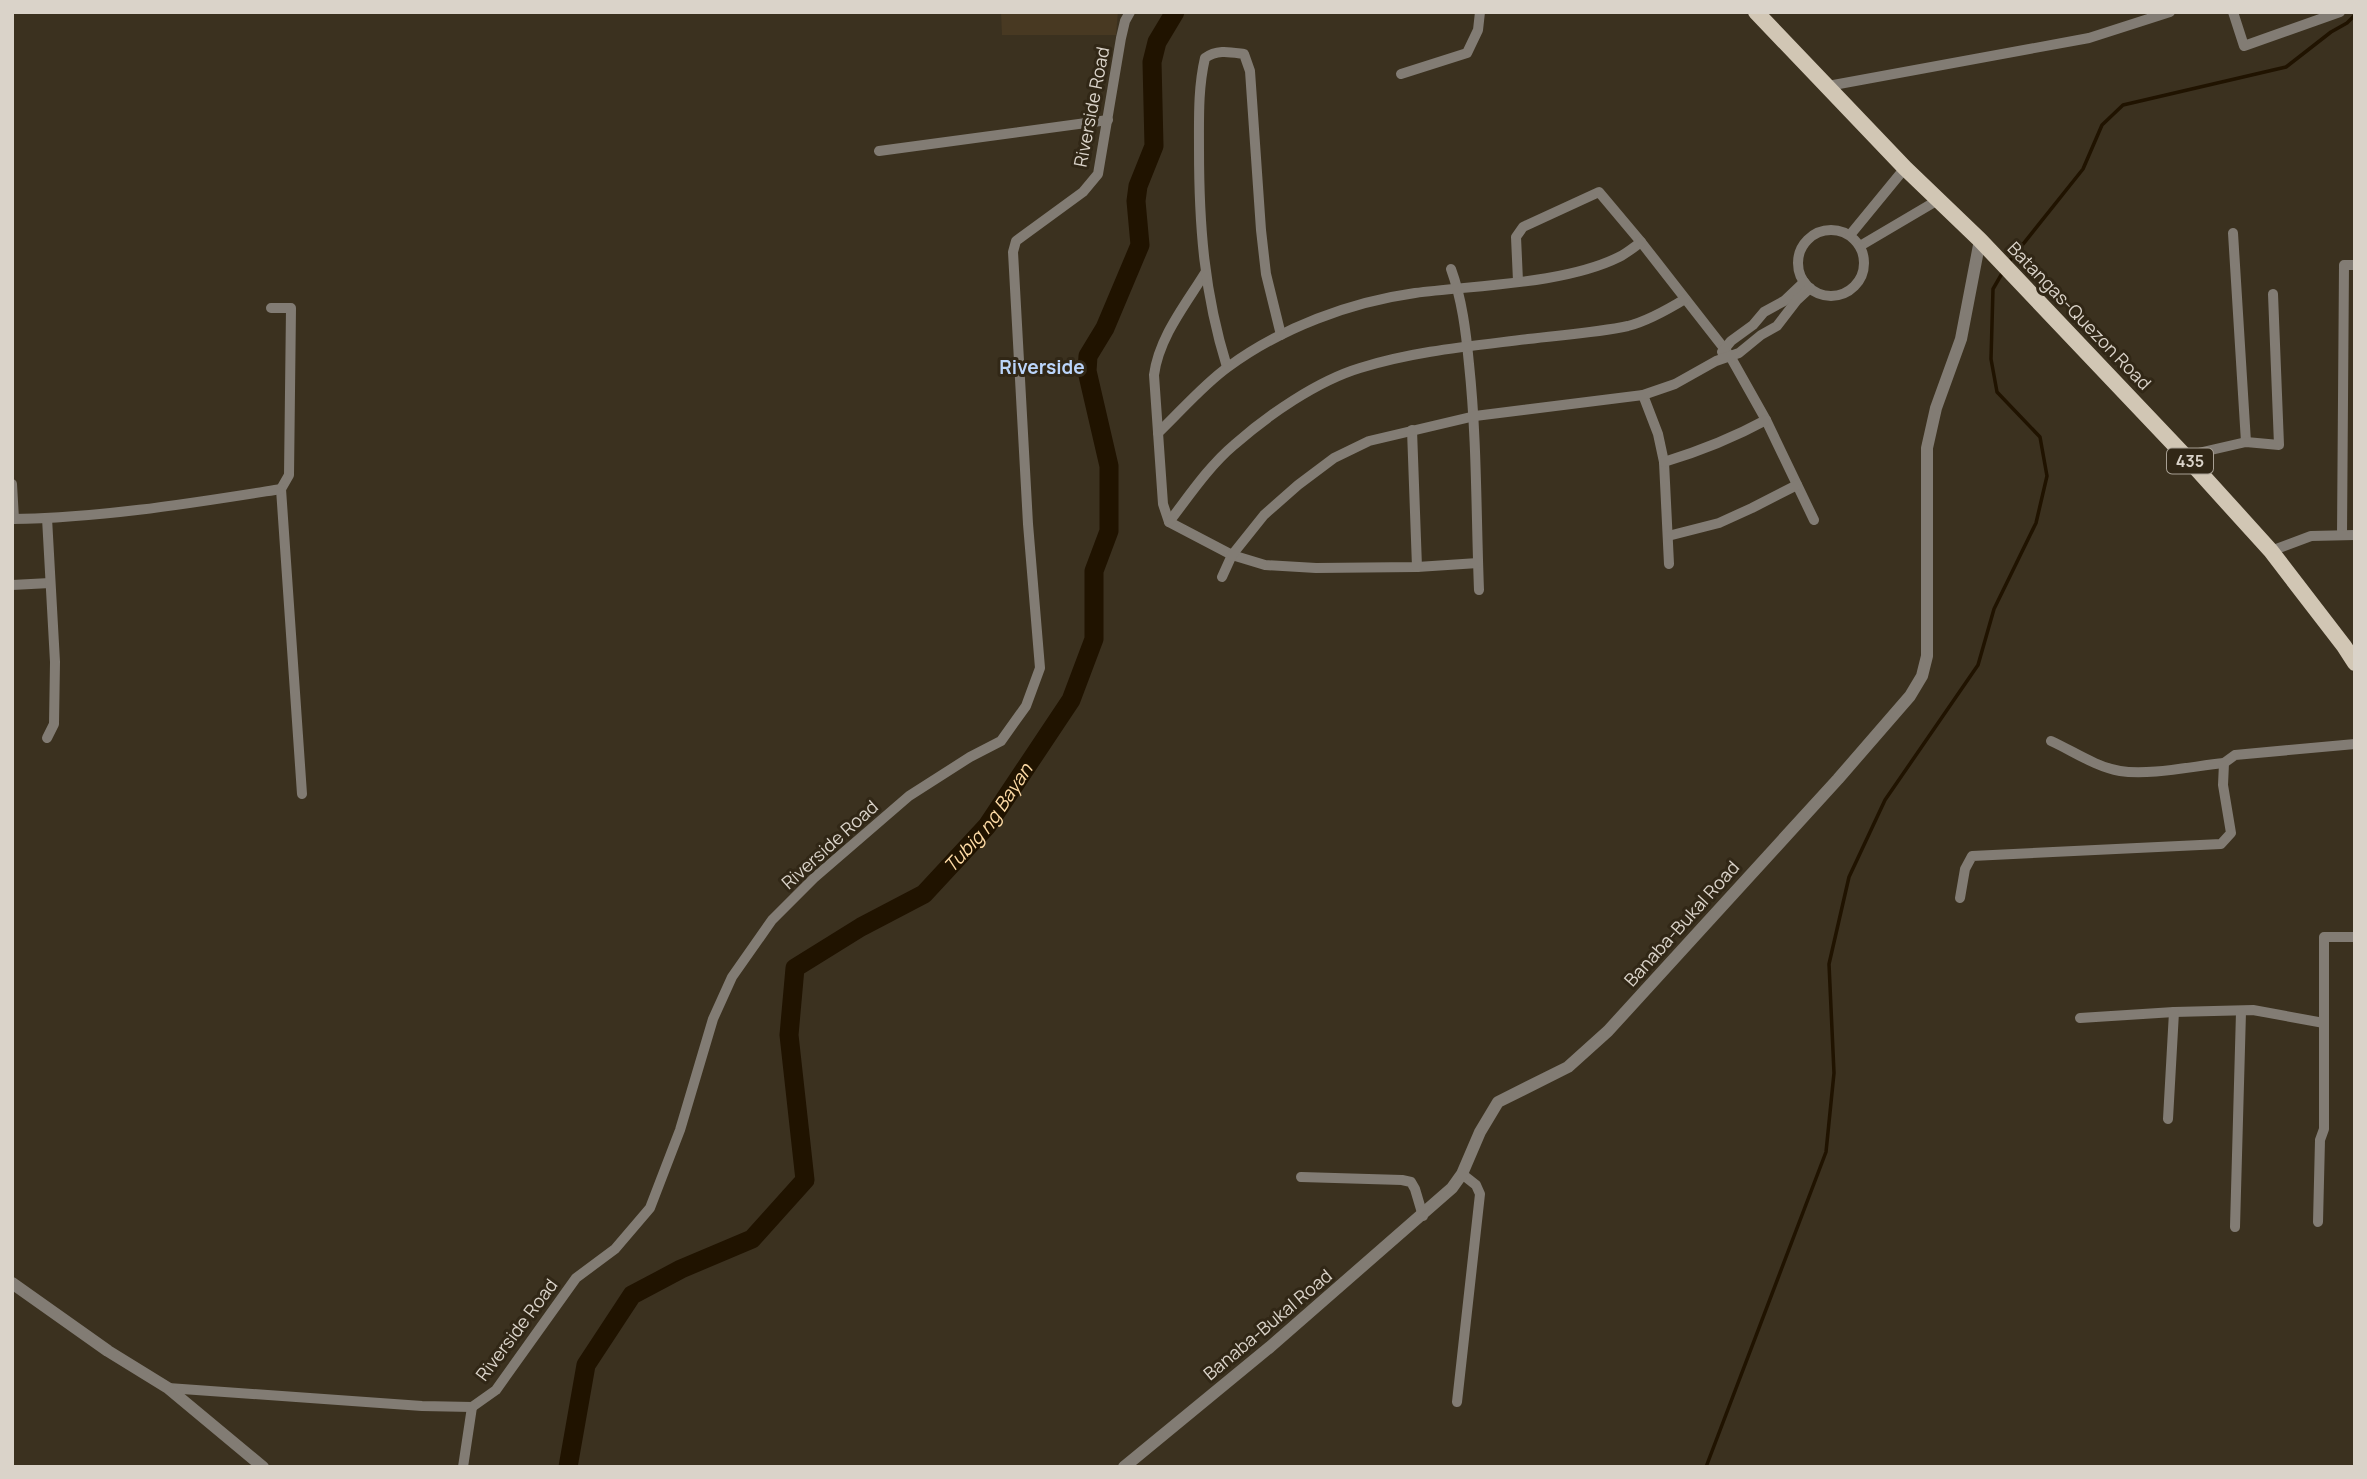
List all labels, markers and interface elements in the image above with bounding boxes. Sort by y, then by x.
street label: Riverside Road [1068,45,1114,169]
street label: Batangas-Quezon Road [2003,236,2157,395]
district label: Riverside [999,354,1085,380]
road number: 435 [2167,448,2213,474]
water label: Tubig ng Bayan [937,757,1039,878]
street label: Riverside Road [776,794,883,894]
street label: Banaba-Bukal Road [1618,855,1744,991]
street label: Banaba-Bukal Road [1198,1263,1337,1385]
street label: Riverside Road [470,1273,563,1385]

